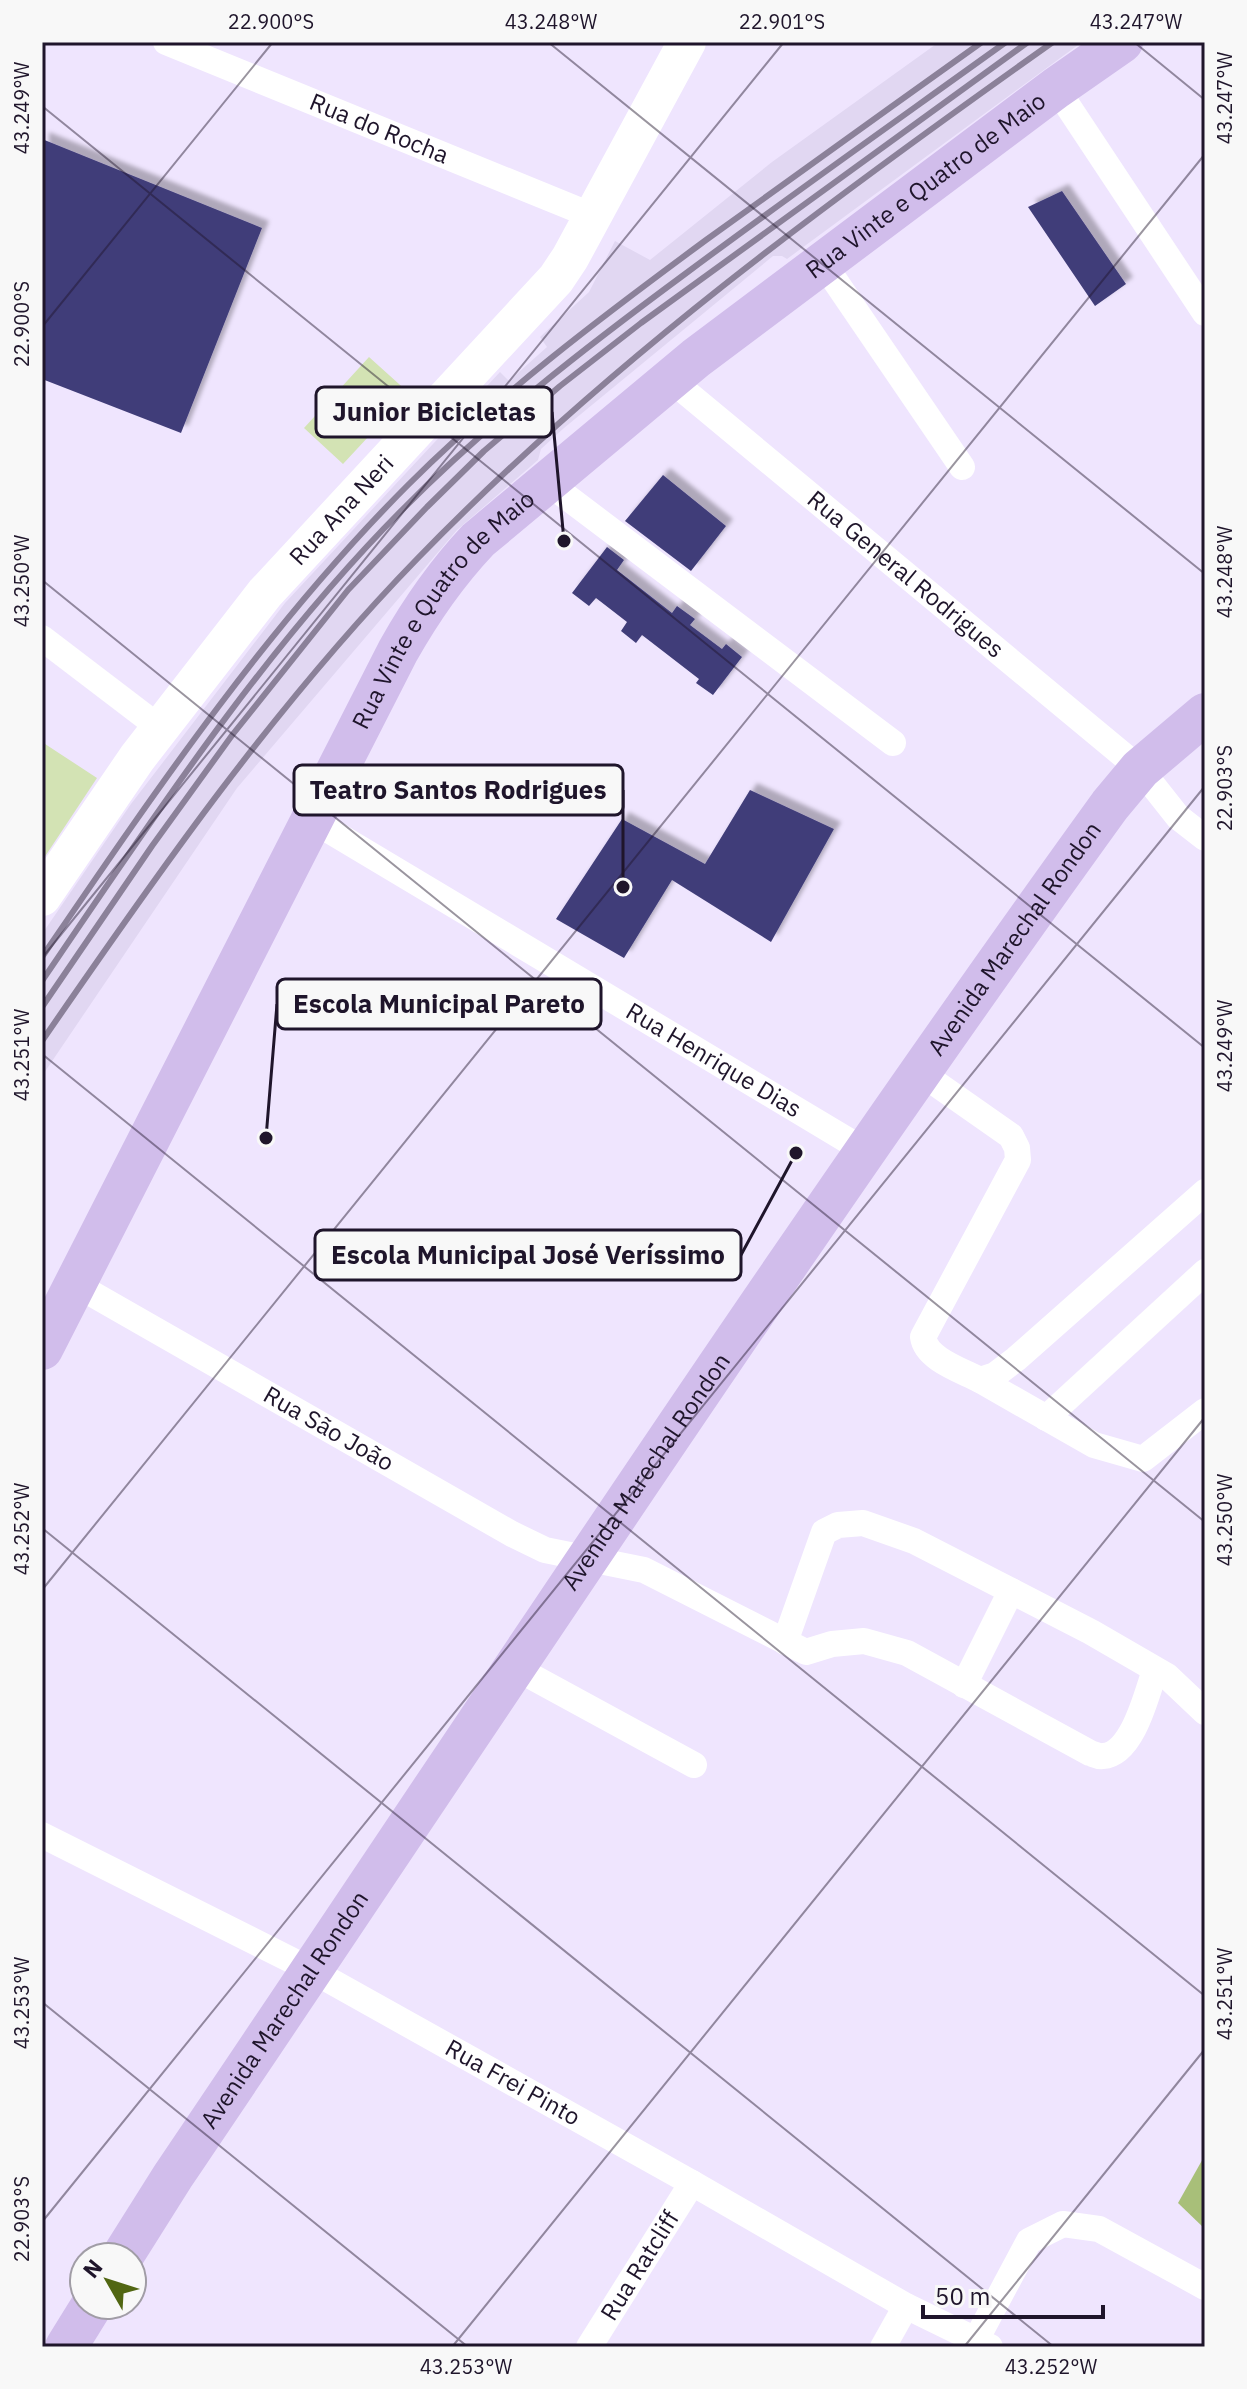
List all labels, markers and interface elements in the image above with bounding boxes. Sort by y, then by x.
text: 22.900°S [228,8,314,35]
text: 43.248°W [505,8,597,35]
text: 22.901°S [739,8,825,35]
text: 43.247°W [1090,8,1182,35]
text: 43.247°W [1211,52,1238,144]
text: 43.249°W [8,62,35,154]
street label: Rua Vinte e Quatro de Maio [799,84,1052,285]
street label: Rua do Rocha [305,85,454,171]
text: 22.900°S [8,281,35,367]
callout: Junior Bicicletas [316,387,552,437]
text: Junior Bicicletas [332,394,536,428]
street label: Rua Ana Neri [282,447,400,572]
street label: Rua Vinte e Quatro de Maio [344,482,541,734]
street label: Rua General Rodrigues [801,483,1011,665]
text: 43.248°W [1211,526,1238,618]
text: 43.250°W [8,535,35,627]
text: 22.903°S [1211,745,1238,831]
callout: Teatro Santos Rodrigues [294,765,623,815]
text: Teatro Santos Rodrigues [309,772,607,806]
street label: Avenida Marechal Rondon [920,815,1108,1062]
callout: Escola Municipal Pareto [277,979,601,1029]
text: Escola Municipal Pareto [293,986,585,1020]
street label: Rua Henrique Dias [620,995,808,1124]
text: 43.249°W [1211,1000,1238,1092]
text: 43.251°W [8,1009,35,1101]
callout: Escola Municipal José Veríssimo [315,1230,741,1280]
text: Escola Municipal José Veríssimo [331,1237,725,1271]
street label: Avenida Marechal Rondon [554,1347,737,1596]
street label: Rua São João [258,1378,400,1478]
text: 43.250°W [1211,1474,1238,1566]
text: 43.252°W [8,1483,35,1575]
street label: Avenida Marechal Rondon [193,1884,375,2134]
text: 43.251°W [1211,1948,1238,2040]
text: 43.253°W [8,1957,35,2049]
street label: Rua Frei Pinto [440,2031,586,2132]
text: 22.903°S [8,2176,35,2262]
street label: Rua Ratcliff [593,2204,686,2326]
north arrow [68,2241,148,2321]
text: N [76,2253,108,2283]
scale bar [923,2269,1103,2319]
text: 50 m [935,2280,990,2312]
text: 43.253°W [420,2353,512,2380]
text: 43.252°W [1005,2353,1097,2380]

